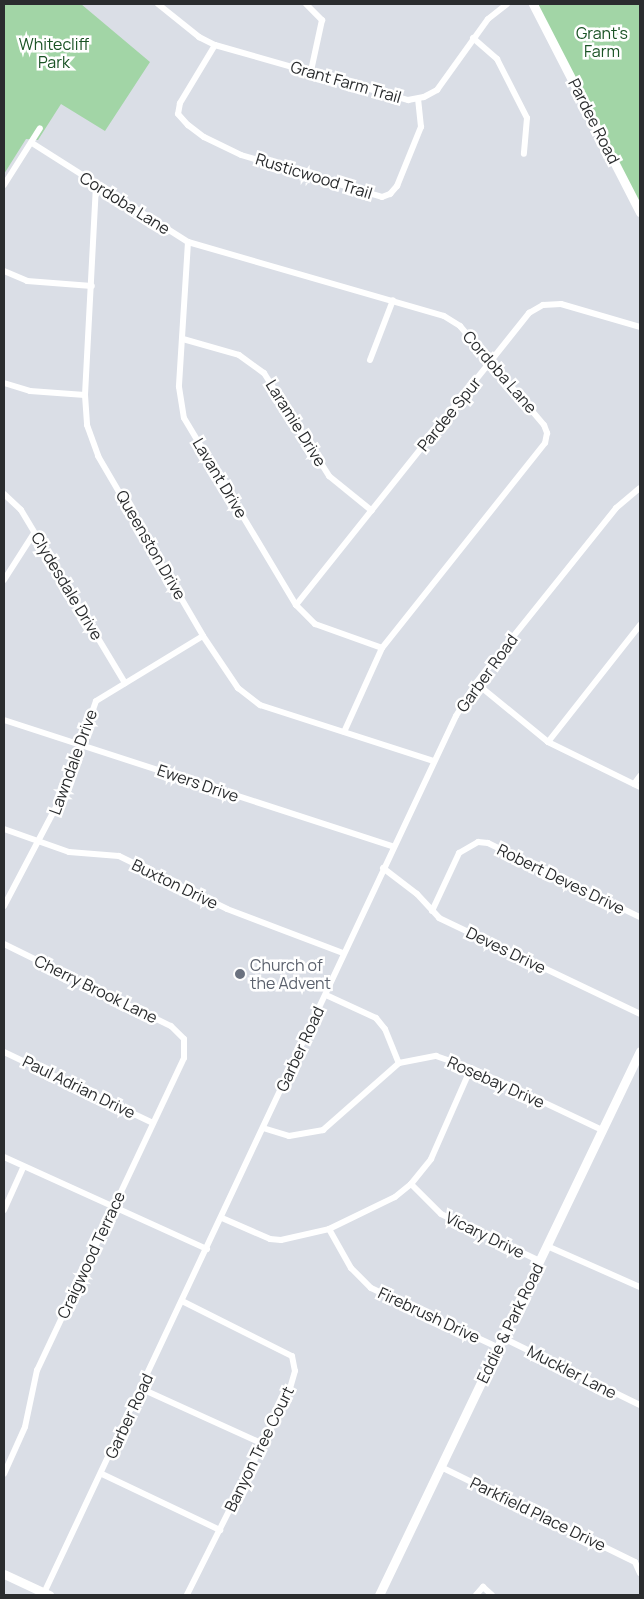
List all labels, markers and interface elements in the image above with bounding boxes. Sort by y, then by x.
park label: Grant's Farm [576,23,628,61]
park label: Whitecliff Park [19,34,89,72]
street label: Grant Farm Trail [288,57,404,107]
street label: Pardee Road [564,75,624,167]
street label: Rusticwood Trail [253,149,375,203]
street label: Cordoba Lane [76,168,174,238]
street label: Cordoba Lane [459,327,541,417]
street label: Pardee Spur [413,373,485,455]
street label: Laramie Drive [262,376,330,470]
street label: Lavant Drive [189,435,251,521]
street label: Queenston Drive [112,487,190,603]
street label: Clydesdale Drive [27,529,107,643]
street label: Garber Road [452,630,522,716]
street label: Lawndale Drive [45,707,101,817]
street label: Ewers Drive [155,760,241,806]
street label: Robert Deves Drive [494,840,628,918]
street label: Buxton Drive [129,855,221,913]
street label: Deves Drive [463,923,549,977]
street label: Cherry Brook Lane [31,951,161,1027]
place label: Church of the Advent [250,955,331,993]
marker: Church of the Advent [234,968,246,980]
street label: Garber Road [272,1003,328,1095]
street label: Paul Adrian Drive [20,1051,138,1123]
street label: Rosebay Drive [445,1052,547,1112]
street label: Craigwood Terrace [53,1188,129,1322]
street label: Vicary Drive [442,1208,528,1262]
street label: Eddie & Park Road [473,1260,547,1386]
street label: Firebrush Drive [375,1283,483,1347]
street label: Muckler Lane [524,1341,620,1403]
street label: Garber Road [101,1370,157,1462]
street label: Banyon Tree Court [220,1383,298,1515]
street label: Parkfield Place Drive [467,1473,609,1555]

